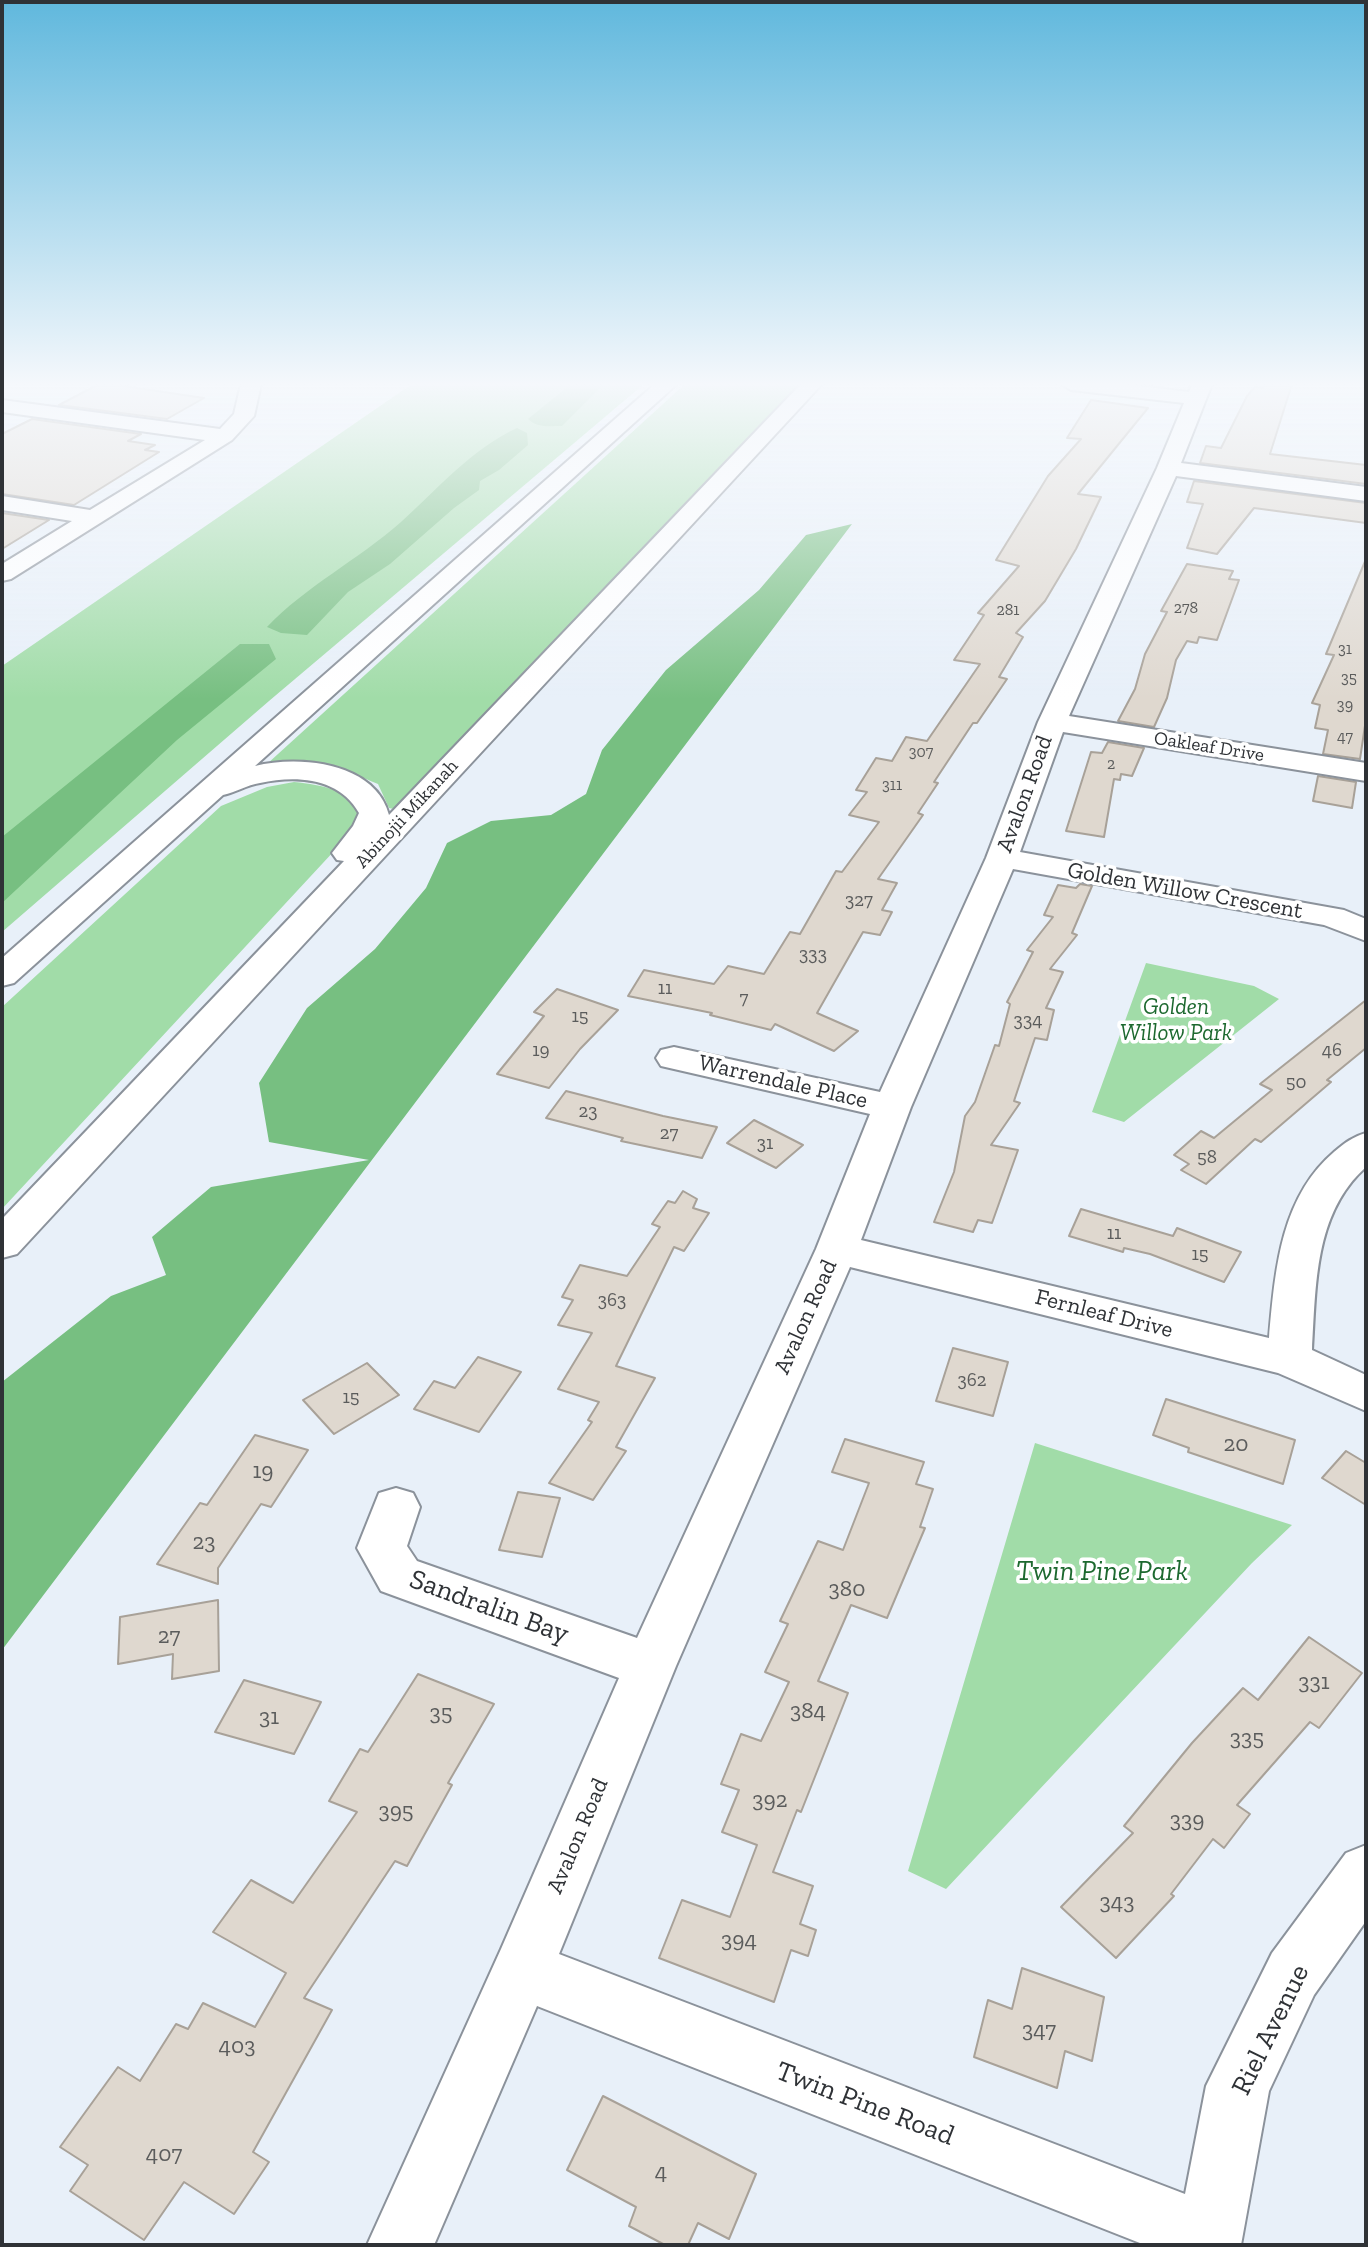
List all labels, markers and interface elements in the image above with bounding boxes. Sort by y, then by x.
house number: 278 [1174,598,1198,618]
house number: 281 [996,600,1020,620]
house number: 31 [1338,639,1352,659]
house number: 35 [1341,668,1357,688]
house number: 39 [1337,695,1353,715]
street label: Oakleaf Drive [1152,727,1266,767]
house number: 47 [1337,727,1353,747]
street label: Avalon Road [991,732,1059,856]
house number: 307 [909,742,933,762]
house number: 2 [1107,754,1115,774]
street label: Abinojii Mikanah [351,755,463,873]
house number: 311 [882,775,902,795]
street label: Golden Willow Crescent [1065,857,1305,925]
house number: 327 [845,890,873,912]
house number: 333 [799,944,827,966]
house number: 11 [658,978,672,1000]
house number: 7 [740,988,748,1010]
park label: Golden Willow Park [1120,993,1232,1047]
house number: 15 [571,1006,589,1028]
house number: 334 [1014,1010,1042,1032]
house number: 19 [532,1040,550,1062]
house number: 46 [1322,1040,1342,1062]
street label: Warrendale Place [696,1049,870,1115]
house number: 50 [1286,1072,1306,1094]
house number: 23 [578,1101,598,1123]
house number: 27 [660,1123,678,1145]
house number: 31 [757,1133,773,1155]
house number: 58 [1197,1147,1217,1169]
house number: 11 [1107,1223,1121,1245]
house number: 15 [1191,1244,1209,1266]
street label: Avalon Road [768,1255,844,1379]
street label: Fernleaf Drive [1032,1284,1176,1344]
house number: 363 [598,1290,626,1312]
house number: 362 [957,1370,987,1392]
house number: 15 [342,1387,360,1409]
house number: 20 [1223,1430,1249,1458]
house number: 19 [252,1457,274,1485]
house number: 23 [192,1528,216,1556]
park label: Twin Pine Park [1016,1555,1188,1589]
street label: Sandralin Bay [405,1563,573,1651]
house number: 380 [829,1575,865,1603]
house number: 27 [158,1622,180,1650]
house number: 331 [1298,1668,1330,1696]
house number: 384 [790,1697,826,1725]
house number: 35 [429,1699,453,1727]
house number: 31 [259,1703,279,1731]
house number: 335 [1230,1724,1264,1752]
street label: Avalon Road [541,1774,615,1898]
house number: 392 [752,1786,788,1814]
house number: 395 [378,1797,414,1825]
house number: 339 [1170,1806,1204,1834]
house number: 343 [1100,1888,1134,1916]
house number: 394 [721,1926,757,1954]
street label: Riel Avenue [1225,1959,1317,2101]
house number: 347 [1022,2016,1056,2044]
house number: 403 [219,2032,255,2060]
street label: Twin Pine Road [771,2055,959,2153]
house number: 407 [146,2140,182,2168]
house number: 4 [655,2158,667,2186]

